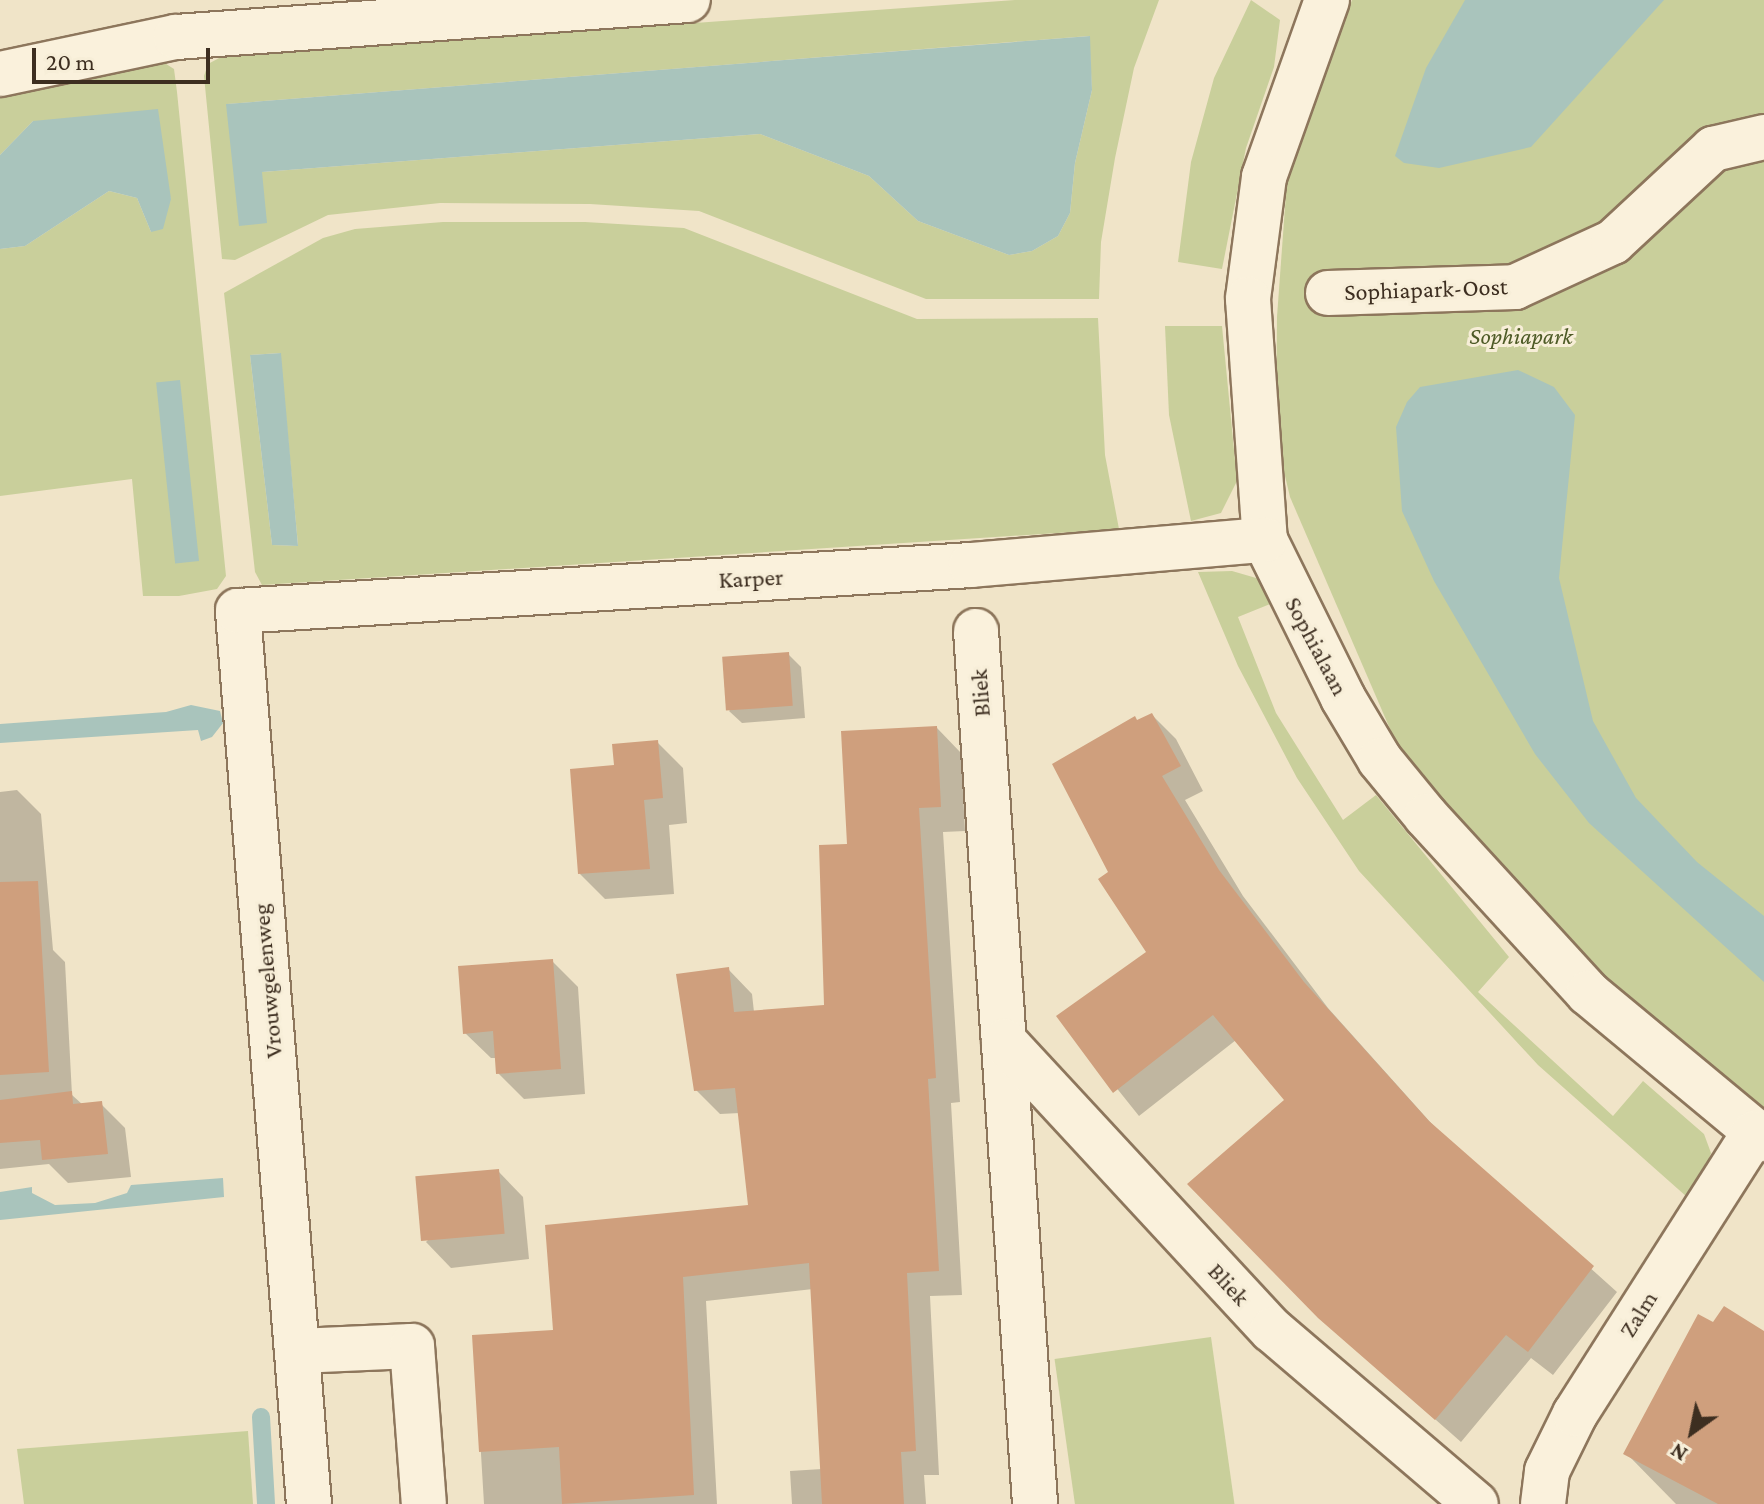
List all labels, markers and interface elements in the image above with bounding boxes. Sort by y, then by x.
scale bar [36,32,214,82]
text: 20 m [46,48,95,75]
street label: Sophiapark-Oost [1344,272,1508,306]
park label: Sophiapark [1469,322,1573,350]
street label: Karper [718,562,784,594]
street label: Sophialaan [1279,592,1355,700]
street label: Bliek [964,668,996,718]
street label: Vrouwgelenweg [246,903,288,1059]
street label: Bliek [1202,1257,1256,1311]
street label: Zalm [1613,1286,1663,1342]
north arrow [1652,1392,1732,1472]
text: N [1666,1438,1692,1467]

